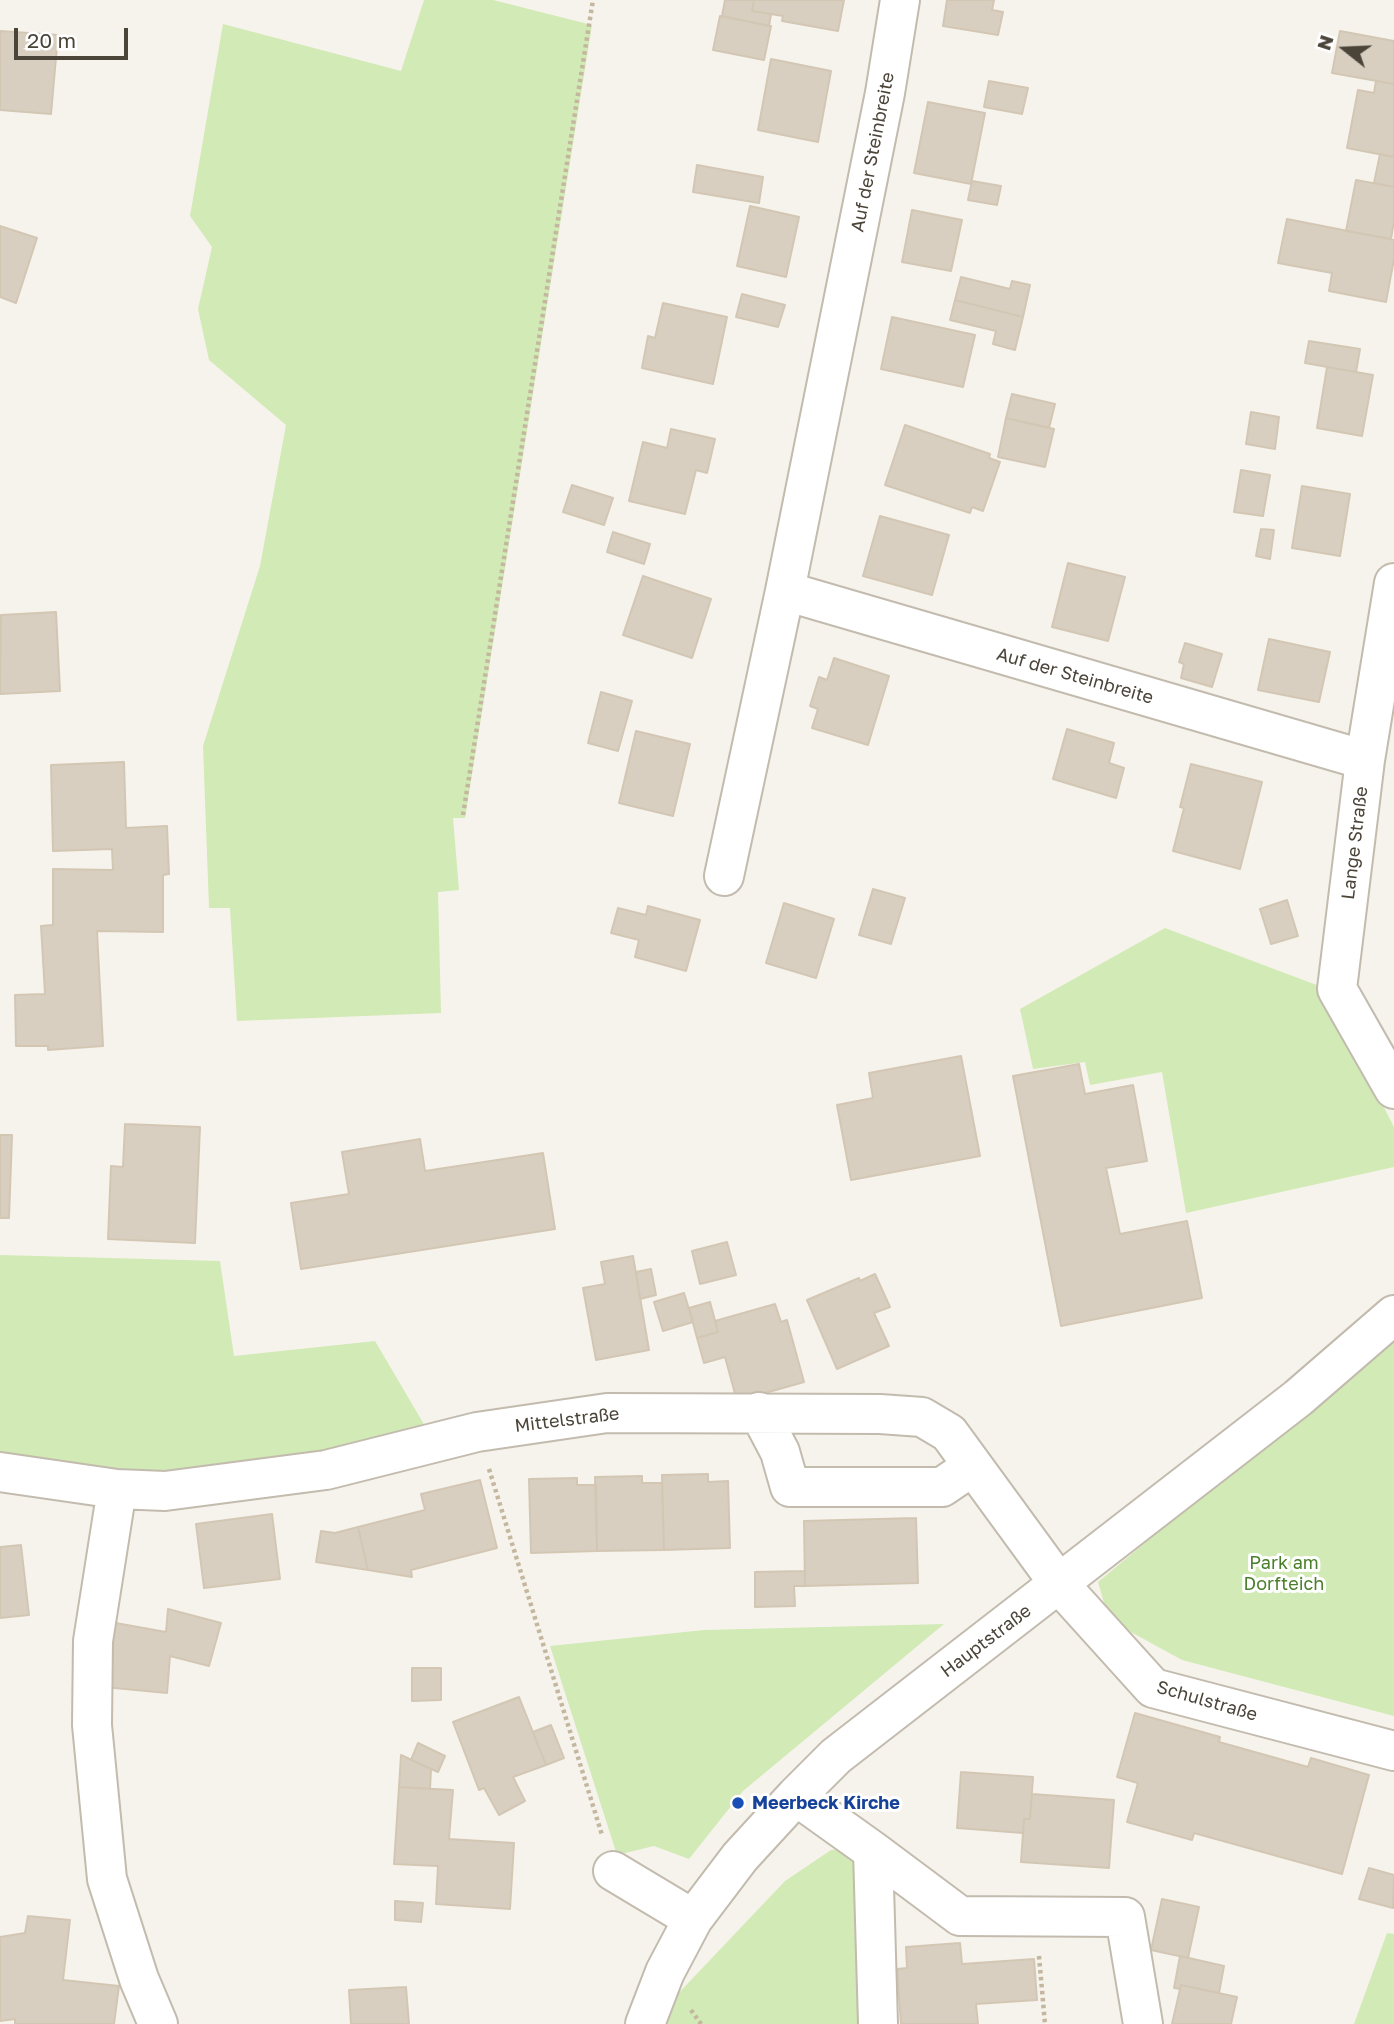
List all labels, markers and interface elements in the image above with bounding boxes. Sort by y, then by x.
scale bar [18,14,131,58]
north arrow [1310,14,1380,84]
text: 20 m [27,27,76,53]
text: N [1311,32,1338,53]
street label: Auf der Steinbreite [847,70,899,234]
street label: Auf der Steinbreite [994,643,1156,709]
street label: Lange Straße [1337,785,1373,901]
street label: Mittelstraße [513,1403,621,1437]
park label: Park am Dorfteich [1244,1552,1324,1594]
street label: Hauptstraße [937,1600,1035,1682]
street label: Schulstraße [1154,1676,1260,1726]
place label: Meerbeck Kirche [752,1792,900,1814]
marker: Meerbeck Kirche [730,1795,746,1811]

